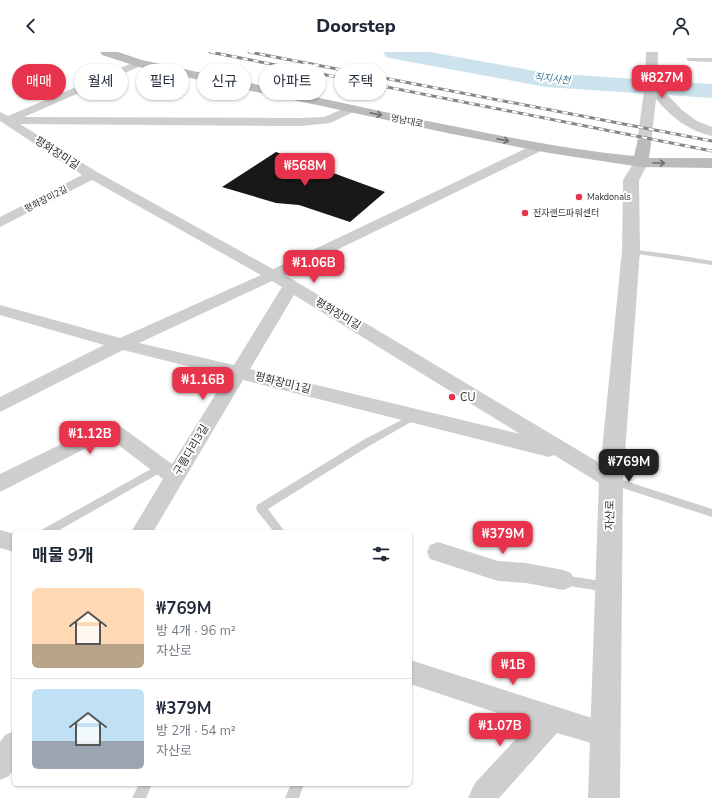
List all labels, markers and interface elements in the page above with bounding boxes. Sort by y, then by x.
text: Doorstep [316,14,396,38]
icon: back [20,15,42,37]
icon: person [670,15,692,37]
chip: 매매 [12,64,66,100]
chip: 월세 [74,64,128,100]
chip: 필터 [136,64,189,100]
chip: 신규 [197,64,251,100]
chip: 아파트 [259,64,326,100]
chip: 주택 [334,64,387,100]
pin: ₩827M [634,65,690,99]
text: ₩827M [641,69,683,87]
water label: 직지사천 [533,70,573,88]
one-way arrow [369,111,382,119]
street label: 영남대로 [390,112,424,130]
street label: 평화장미길 [32,133,82,173]
one-way arrow [497,136,510,144]
pin: ₩568M [277,153,333,187]
text: ₩568M [284,157,326,175]
one-way arrow [652,160,665,167]
street label: 평화장미2길 [22,183,70,215]
place label: Makdonals [587,191,631,203]
marker: Makdonals [574,192,584,202]
place label: 전자랜드파워센터 [533,207,599,219]
marker: 전자랜드파워센터 [520,208,530,218]
pin: ₩1.06B [281,250,347,284]
text: ₩1.06B [292,254,336,272]
street label: 평화장미길 [312,295,364,333]
pin: ₩1.16B [170,367,236,401]
street label: 평화장미1길 [253,369,313,397]
text: ₩1.16B [181,371,225,389]
place label: CU [460,390,475,405]
marker: CU [447,392,457,402]
pin: ₩1.12B [57,421,123,455]
street label: 구름다리3길 [170,422,212,478]
text: ₩1.12B [68,425,112,443]
pin: ₩769M [601,449,657,483]
text: ₩769M [608,453,650,471]
street label: 자산로 [602,500,618,530]
pin: ₩379M [475,521,531,555]
text: ₩379M [482,525,524,543]
icon: filters [370,543,392,565]
text: 매물 9개 [32,544,94,567]
text: ₩769M [156,597,212,620]
icon: home [64,604,112,652]
text: 방 4개 · 96 m² [156,622,236,640]
text: 자산로 [156,642,192,660]
pin: ₩1B [494,652,532,686]
text: ₩1B [501,656,525,674]
text: ₩379M [156,697,212,720]
icon: home [64,705,112,753]
pin: ₩1.07B [467,713,533,747]
text: ₩1.07B [478,717,522,735]
text: 방 2개 · 54 m² [156,722,236,740]
text: 자산로 [156,742,192,760]

